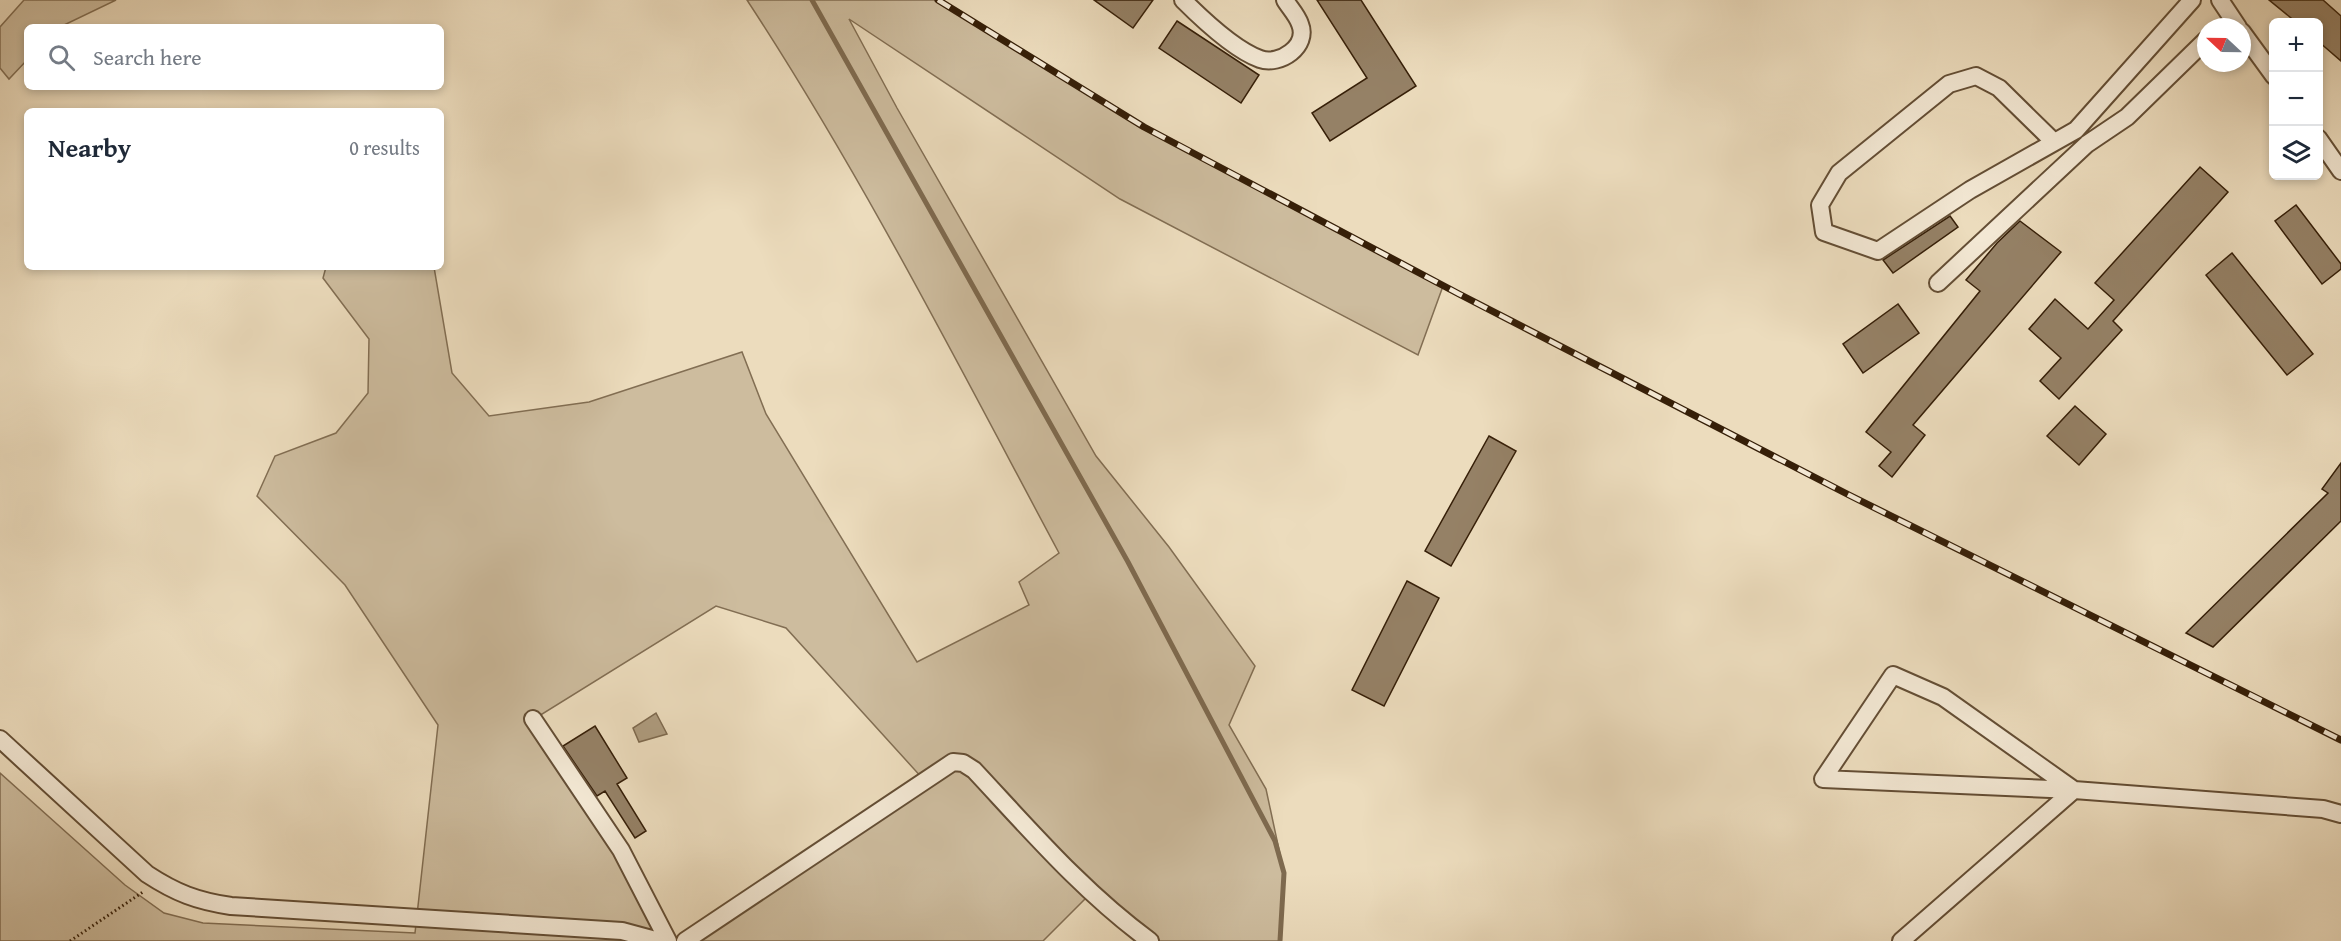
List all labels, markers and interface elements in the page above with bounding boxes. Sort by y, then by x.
north arrow [2197,18,2251,72]
map controls [2269,18,2323,180]
button: + [2269,18,2323,72]
search box [24,24,444,90]
icon: search [45,41,78,74]
text: Search here [93,41,202,73]
button: − [2269,72,2323,126]
button: layers [2269,126,2323,180]
text: Nearby [48,128,131,167]
text: 0 results [349,133,420,162]

